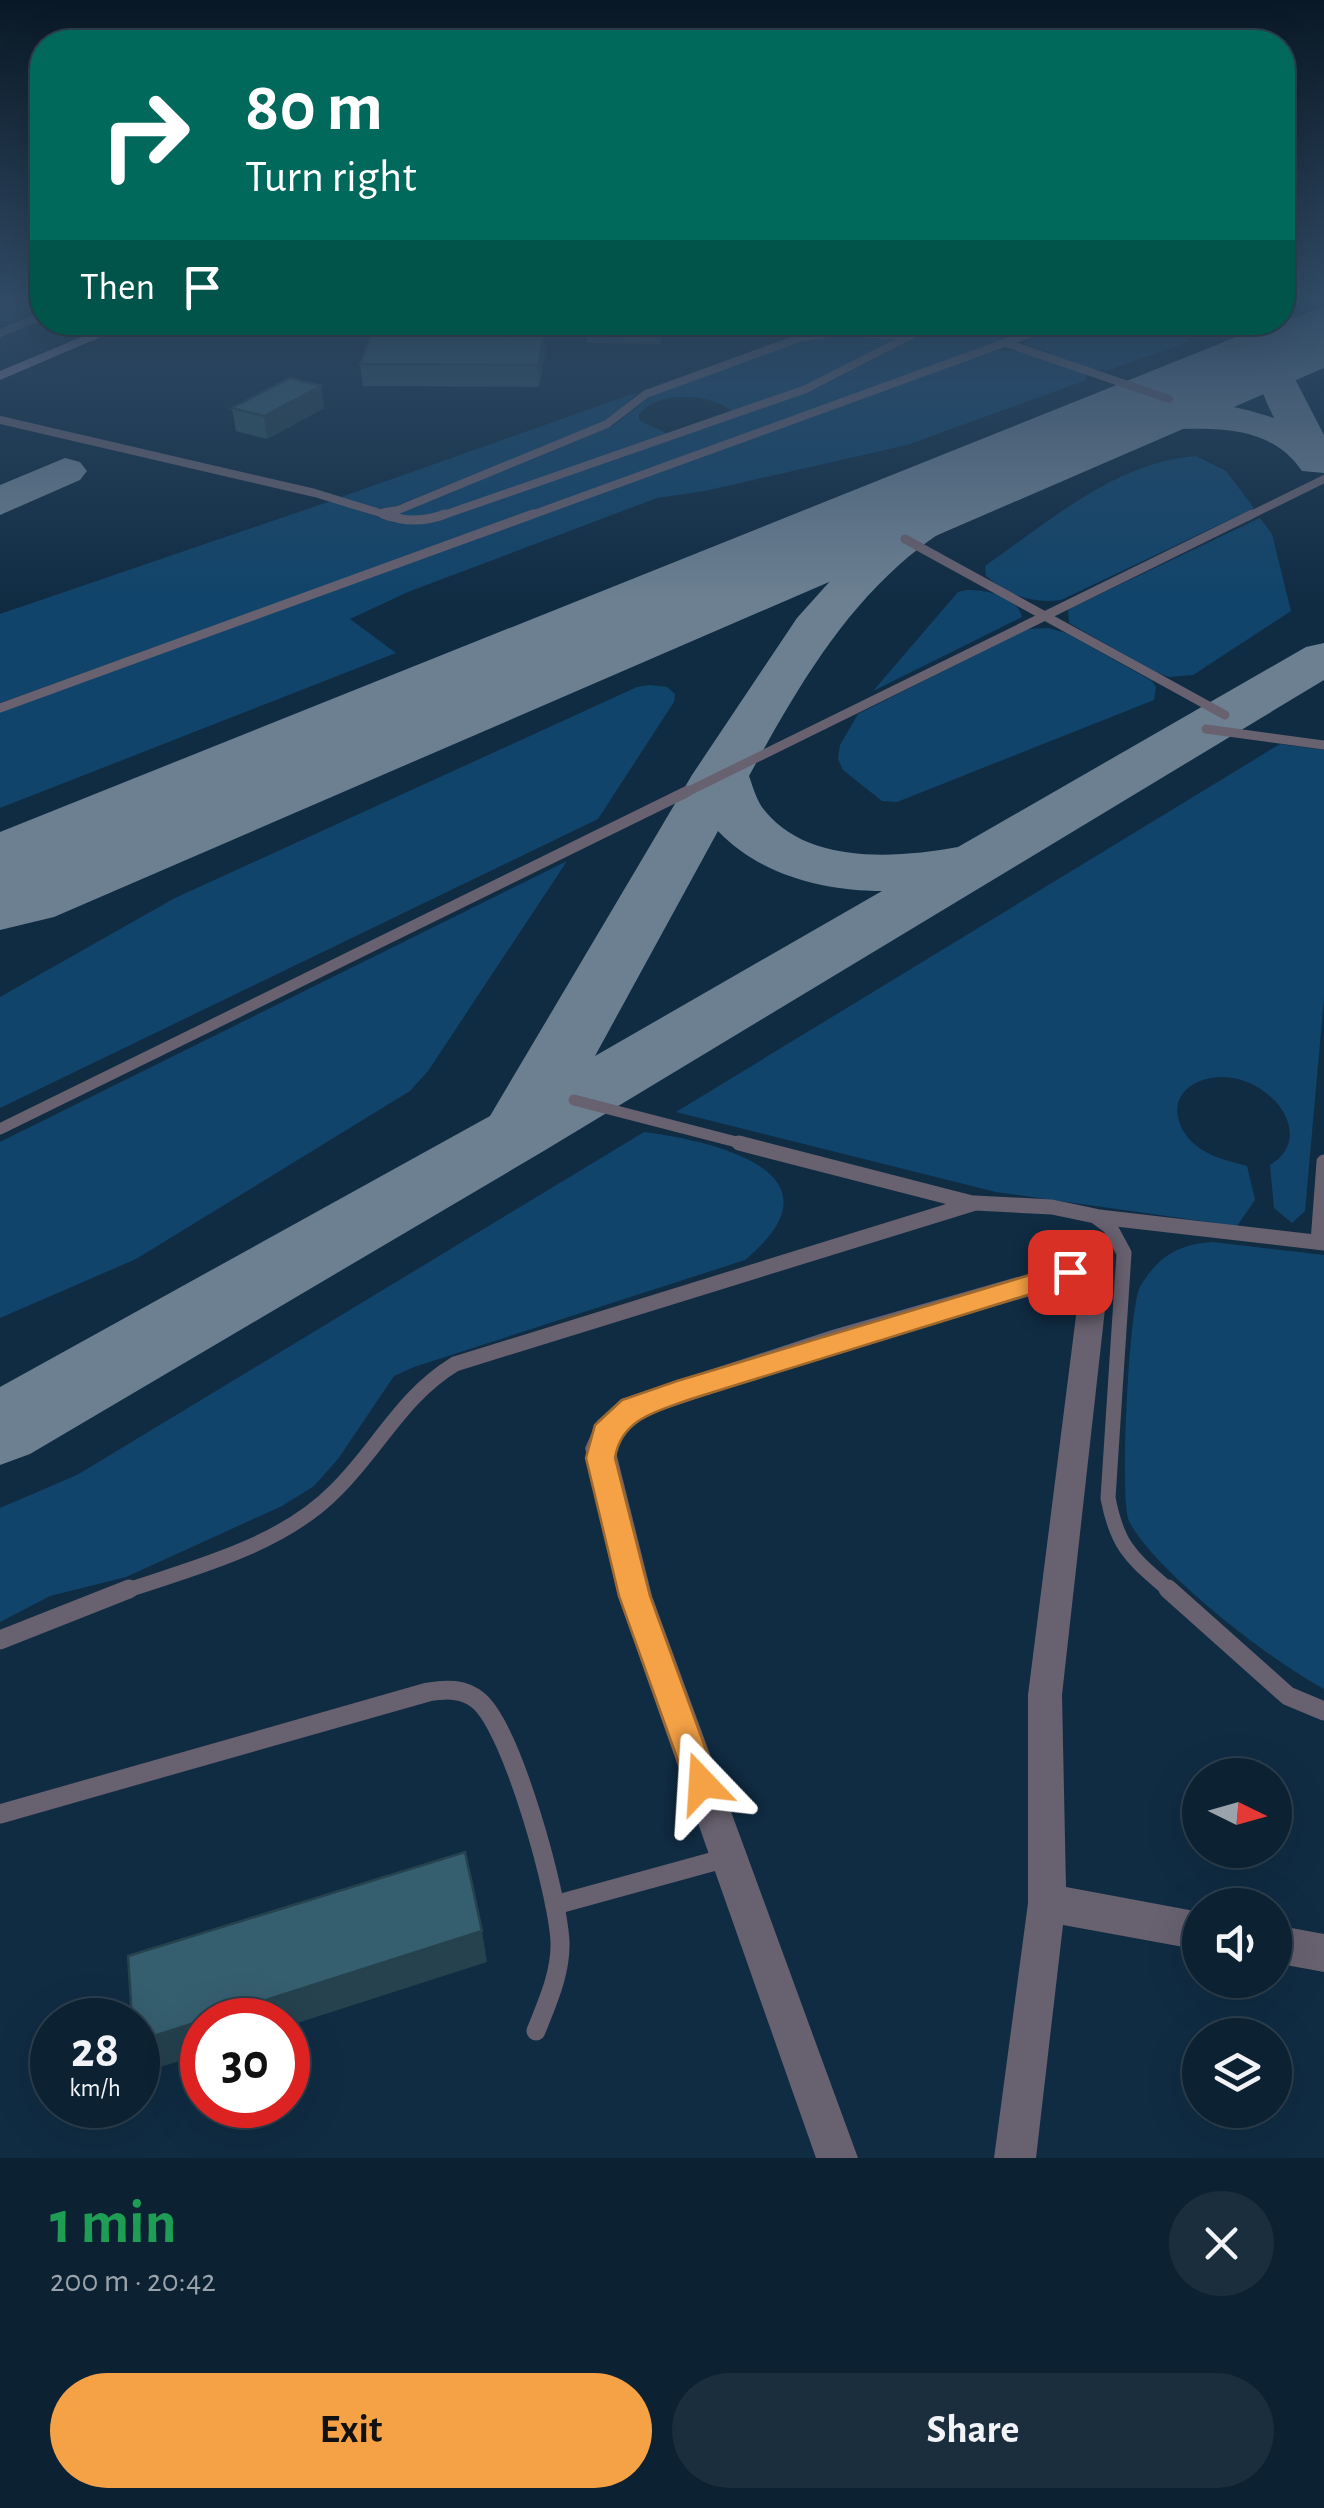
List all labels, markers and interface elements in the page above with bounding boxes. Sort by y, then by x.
icon: right [80,70,210,200]
text: 80 m [245,73,383,143]
text: Turn right [245,155,417,200]
icon: arrive [175,260,230,315]
text: Then [80,269,155,307]
pin [1028,1230,1113,1315]
icon: arrive [1043,1245,1098,1300]
position arrow [650,1731,754,1835]
north arrow [1182,1758,1292,1868]
map controls [1182,1758,1292,2128]
button: sound [1182,1888,1292,1998]
speed limit sign: 30 [180,1998,310,2128]
button: layers [1182,2018,1292,2128]
text: 28 [71,2026,119,2076]
text: km/h [69,2076,121,2101]
button: close [1169,2191,1274,2296]
text: 1 min [50,2194,176,2254]
text: 200 m · 20:42 [50,2265,216,2297]
button: Exit [50,2373,652,2488]
button: Share [672,2373,1274,2488]

